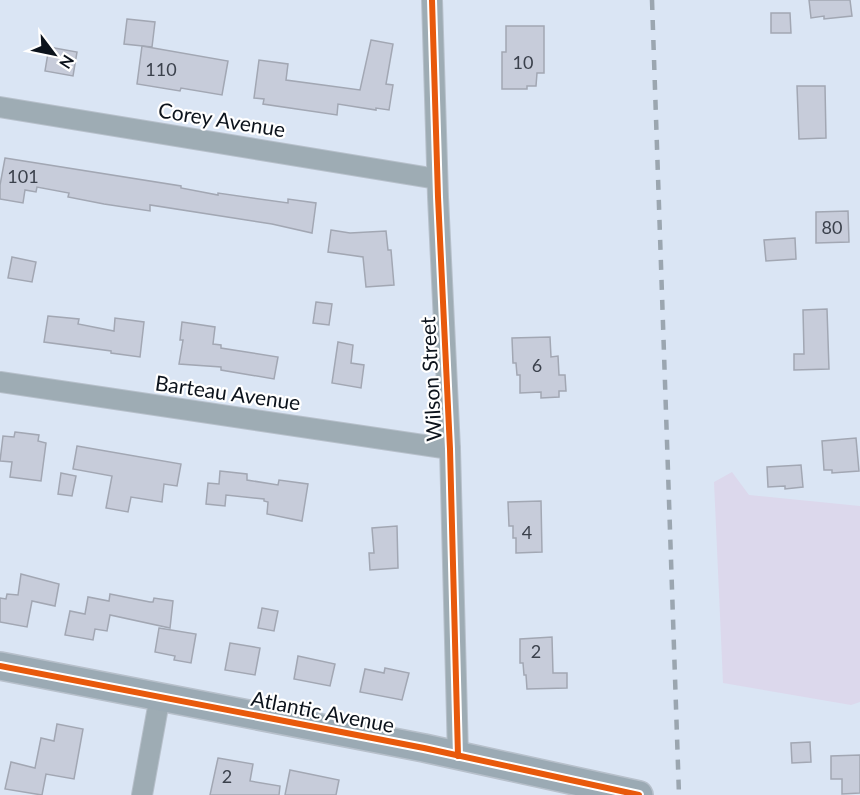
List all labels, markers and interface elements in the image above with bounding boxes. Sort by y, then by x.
north arrow [24,24,84,84]
house number: 10 [513,51,533,73]
text: N [56,52,78,72]
house number: 110 [145,58,177,80]
street label: Corey Avenue [157,97,287,141]
house number: 101 [7,165,39,187]
house number: 80 [822,216,842,238]
street label: Wilson Street [414,315,446,442]
house number: 6 [532,354,542,376]
street label: Barteau Avenue [154,369,302,415]
house number: 4 [522,521,532,543]
house number: 2 [531,640,541,662]
street label: Atlantic Avenue [249,685,397,737]
house number: 2 [222,765,232,787]

